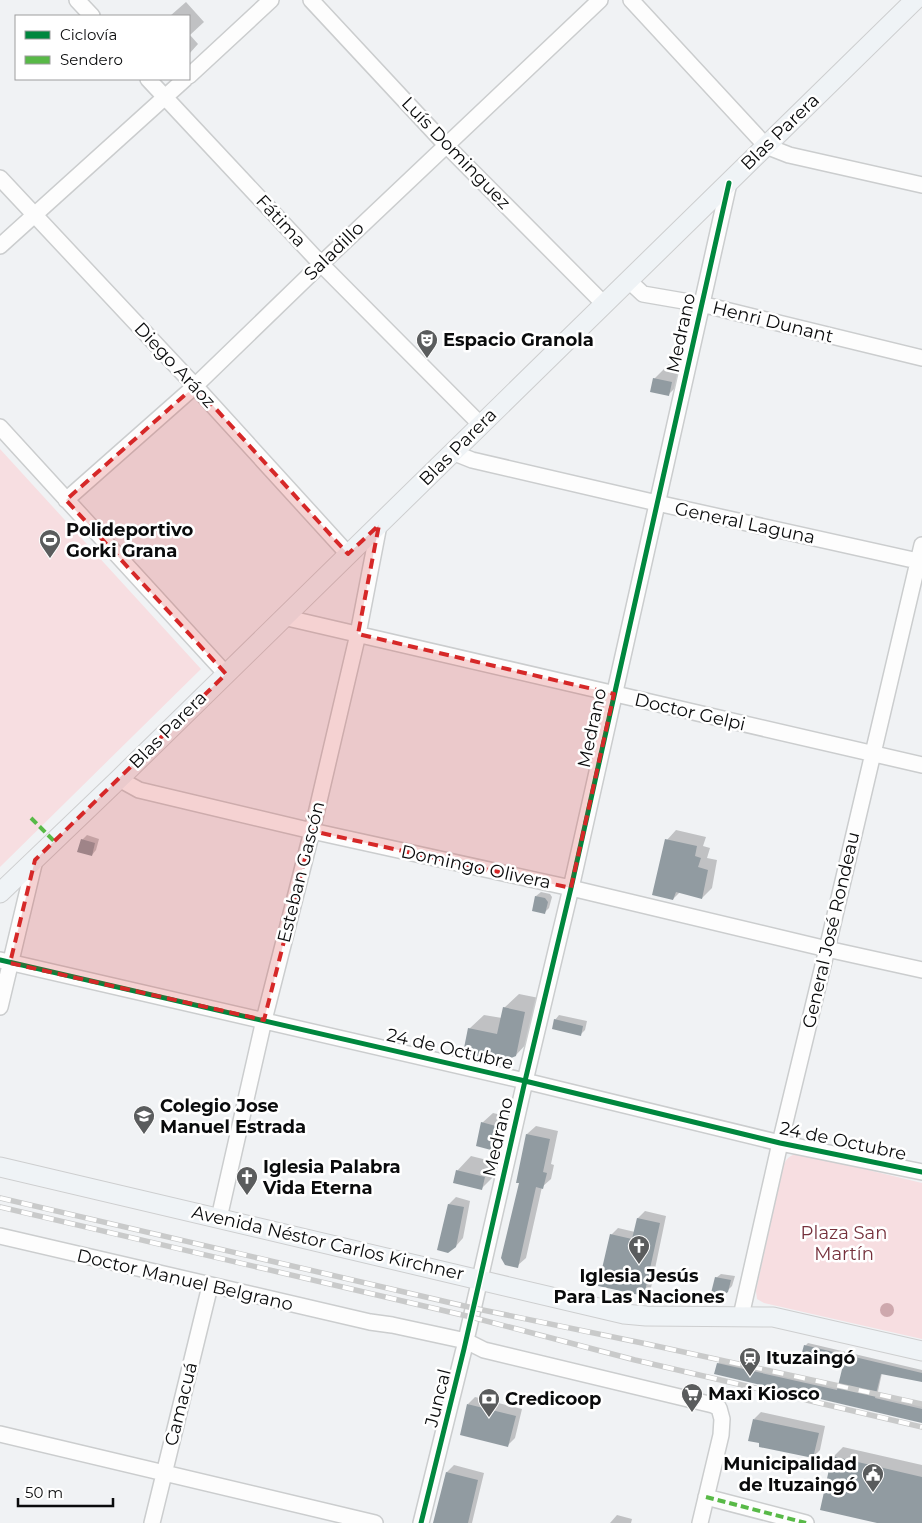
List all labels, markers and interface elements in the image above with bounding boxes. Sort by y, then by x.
legend [15,15,190,80]
text: Ciclovía [60,25,117,44]
text: Sendero [60,50,123,69]
street label: Blas Parera [736,89,824,175]
street label: Luís Dominguez [397,92,515,214]
street label: Fátima [251,190,311,252]
street label: Saladillo [299,217,369,285]
street label: Medrano [662,291,700,375]
street label: Henri Dunant [710,296,836,348]
street label: Diego Aráoz [130,318,220,412]
theatre icon: Espacio Granola [415,328,439,359]
place label: Espacio Granola [443,329,594,351]
street label: Blas Parera [415,404,501,490]
street label: General Laguna [673,497,817,549]
place label: Polideportivo Gorki Grana [66,519,193,562]
sports icon: Polideportivo Gorki Grana [38,528,62,559]
street label: Medrano [573,686,611,770]
street label: Blas Parera [125,687,211,773]
street label: Doctor Gelpi [632,689,748,735]
street label: Esteban Gascón [273,799,329,945]
street label: General José Rondeau [798,830,864,1030]
street label: Domingo Olivera [399,840,553,894]
street label: 24 de Octubre [385,1024,515,1074]
place label: Colegio Jose Manuel Estrada [160,1095,306,1138]
street label: Medrano [478,1095,518,1179]
school or university icon: Colegio Jose Manuel Estrada [132,1104,156,1135]
street label: 24 de Octubre [778,1117,909,1165]
place label: Iglesia Palabra Vida Eterna [262,1156,401,1199]
church icon: Iglesia Palabra Vida Eterna [235,1165,259,1196]
street label: Avenida Néstor Carlos Kirchner [190,1201,466,1285]
park label: Plaza San Martín [801,1222,887,1265]
church icon: Iglesia Jesús Para Las Naciones [627,1234,651,1265]
street label: Doctor Manuel Belgrano [75,1244,295,1316]
place label: Iglesia Jesús Para Las Naciones [554,1265,725,1308]
station icon: Ituzaingó [738,1346,762,1377]
place label: Ituzaingó [766,1347,856,1369]
street label: Camacuá [160,1360,202,1448]
street label: Juncal [420,1367,456,1430]
supermarket icon: Maxi Kiosco [680,1382,704,1413]
place label: Maxi Kiosco [708,1383,820,1405]
bank icon: Credicoop [477,1387,501,1418]
place label: Credicoop [505,1388,601,1410]
place label: Municipalidad de Ituzaingó [723,1453,857,1496]
public building icon: Municipalidad de Ituzaingó [861,1462,885,1493]
scale bar [18,1476,112,1508]
text: 50 m [25,1483,63,1502]

